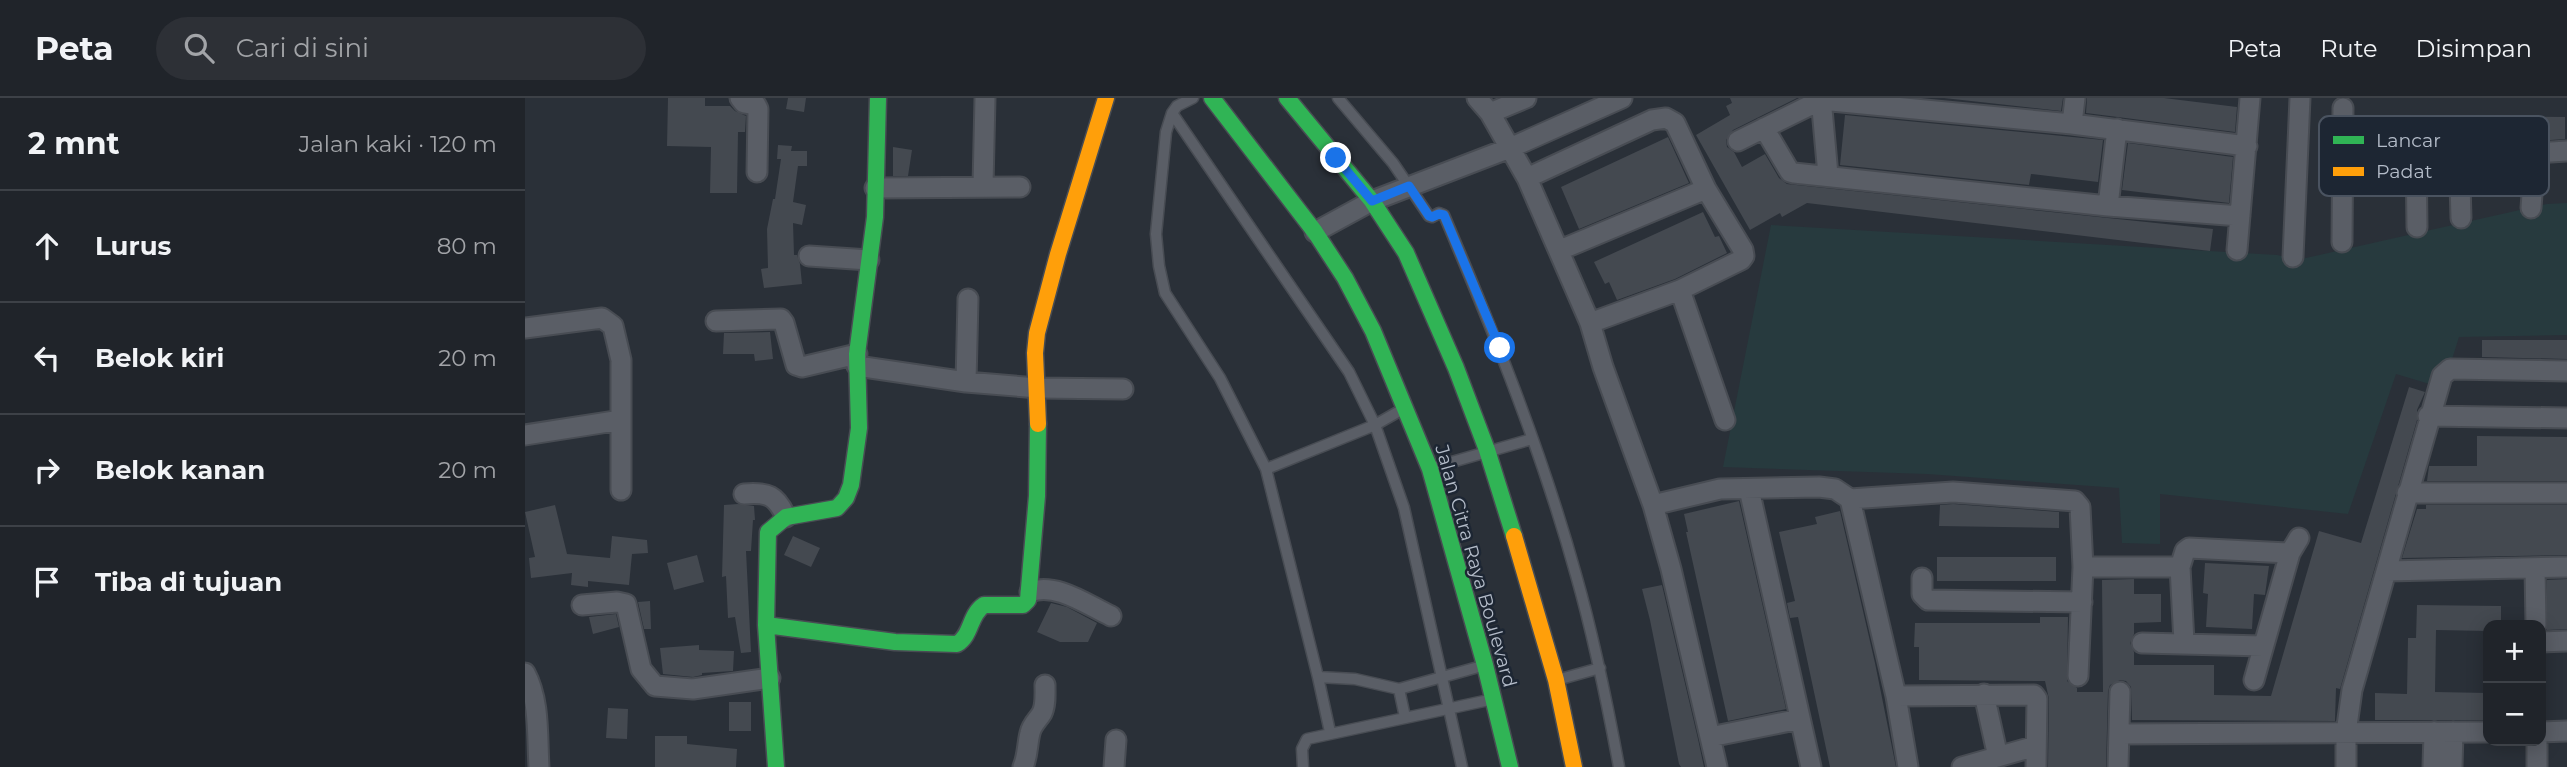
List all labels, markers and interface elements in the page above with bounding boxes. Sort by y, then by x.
search box [156,17,646,80]
text: Peta [35,28,114,68]
icon: search [180,29,218,67]
text: Cari di sini [236,32,369,64]
text: Peta [2227,34,2282,63]
text: Rute [2320,34,2378,63]
text: Disimpan [2416,34,2532,63]
legend [2319,116,2549,196]
text: 2 mnt [28,125,119,162]
text: Lancar [2376,129,2441,152]
text: Jalan kaki · 120 m [299,130,497,158]
route end [1320,142,1351,173]
text: Padat [2376,160,2433,183]
icon: ahead [28,227,66,265]
text: Lurus [95,230,171,262]
text: 80 m [437,232,497,260]
route start [1484,332,1515,363]
icon: left [28,339,66,377]
text: Belok kiri [95,342,224,374]
text: 20 m [438,344,497,372]
street label: Jalan Citra Raya Boulevard [1430,441,1522,690]
icon: right [28,451,66,489]
text: Belok kanan [95,454,265,486]
text: 20 m [438,456,497,484]
icon: arrive [28,563,66,601]
text: Tiba di tujuan [95,566,282,598]
map controls [2483,620,2546,746]
button: + [2483,620,2546,683]
button: − [2483,683,2546,746]

